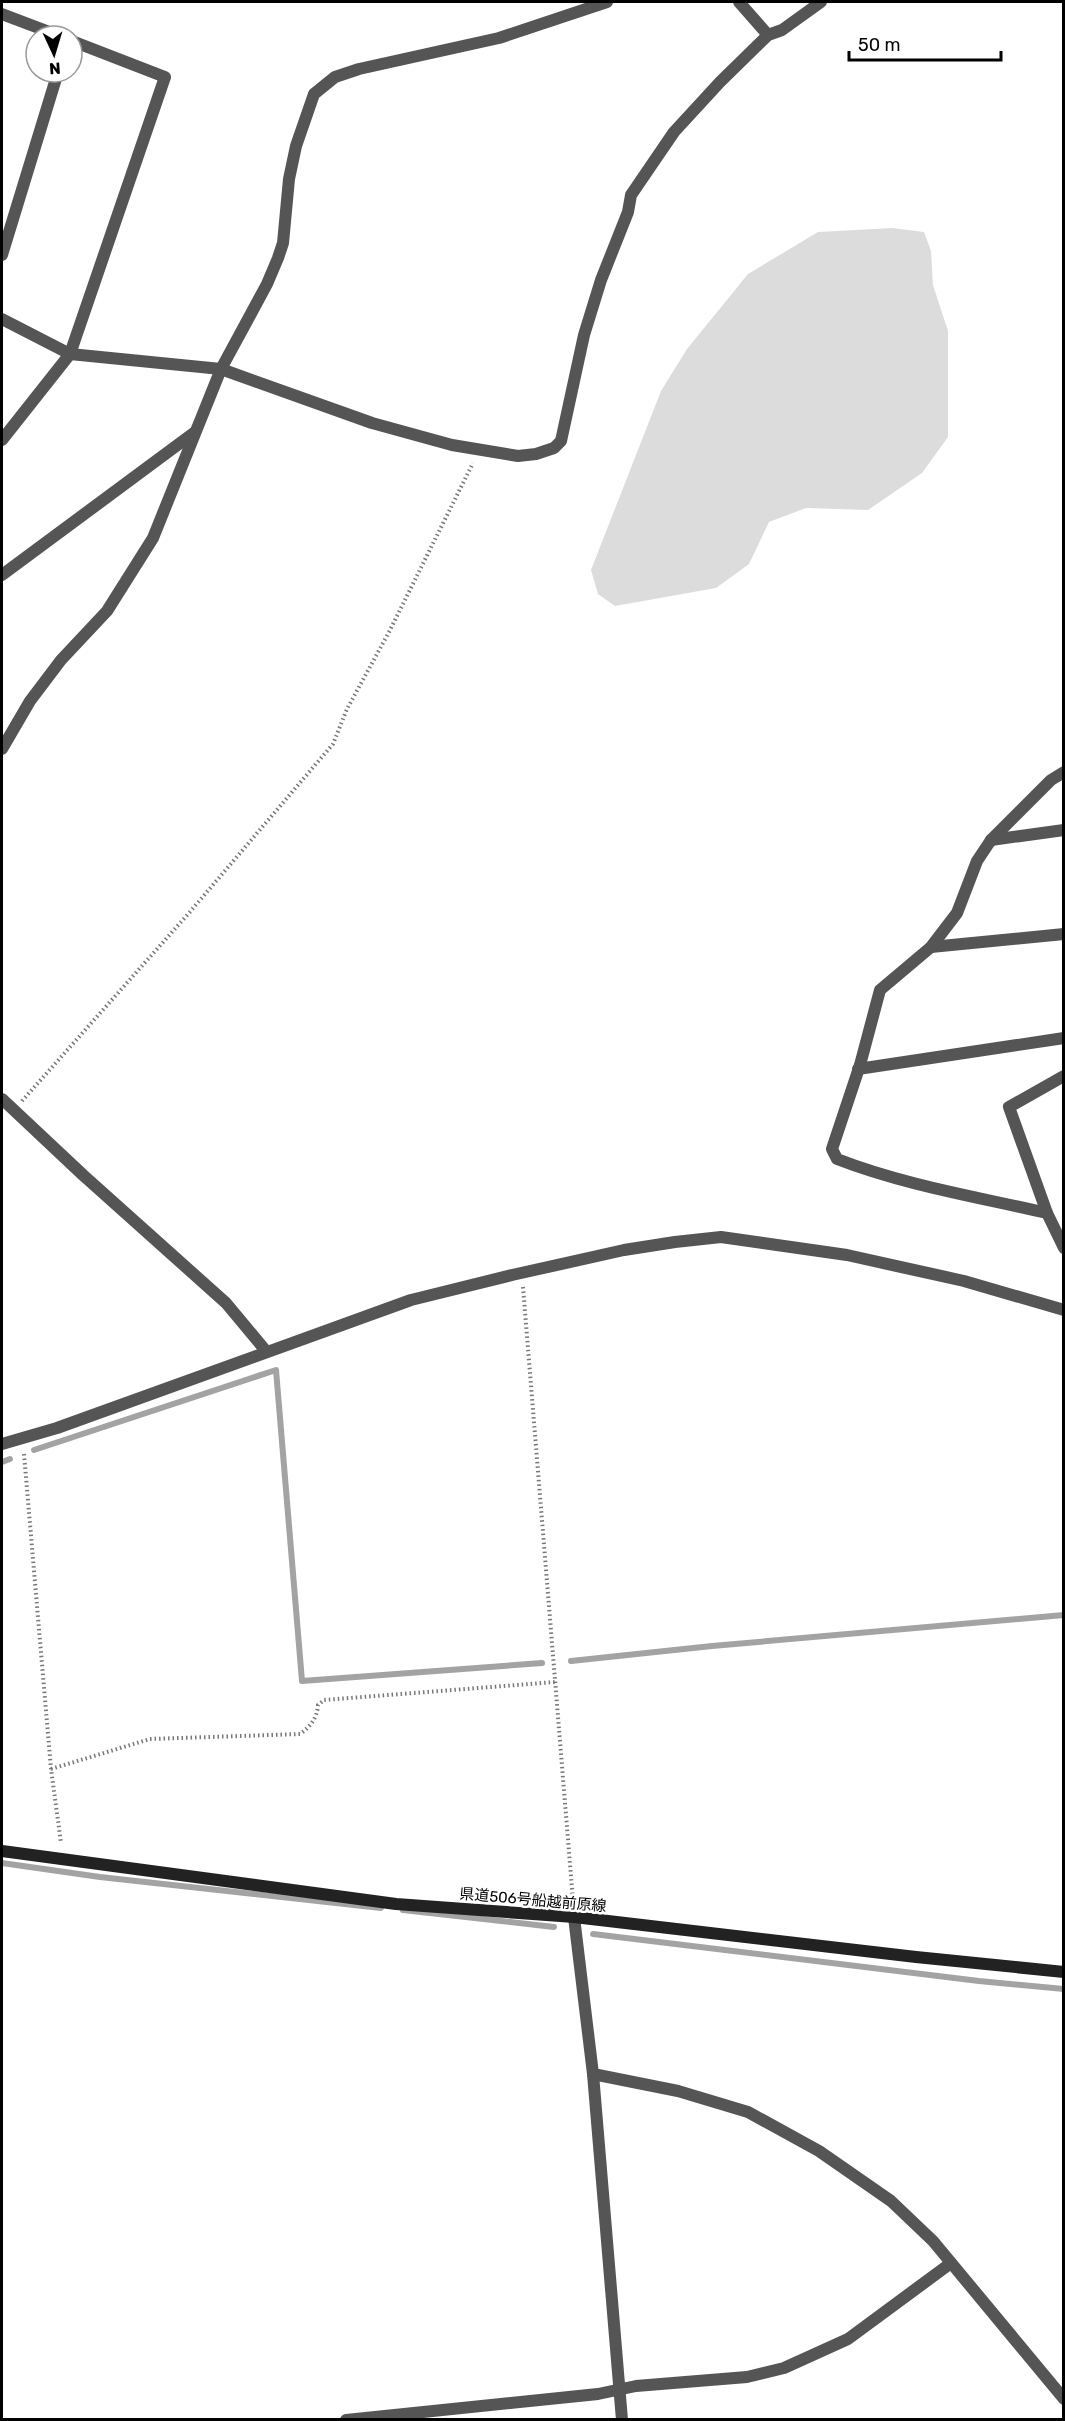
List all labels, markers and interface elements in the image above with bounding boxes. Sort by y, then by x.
north arrow [24,24,84,84]
scale bar [849,24,1000,62]
text: 50 m [858,34,901,56]
text: N [49,59,61,78]
street label: 県道506号船越前原線 [459,1885,607,1915]

